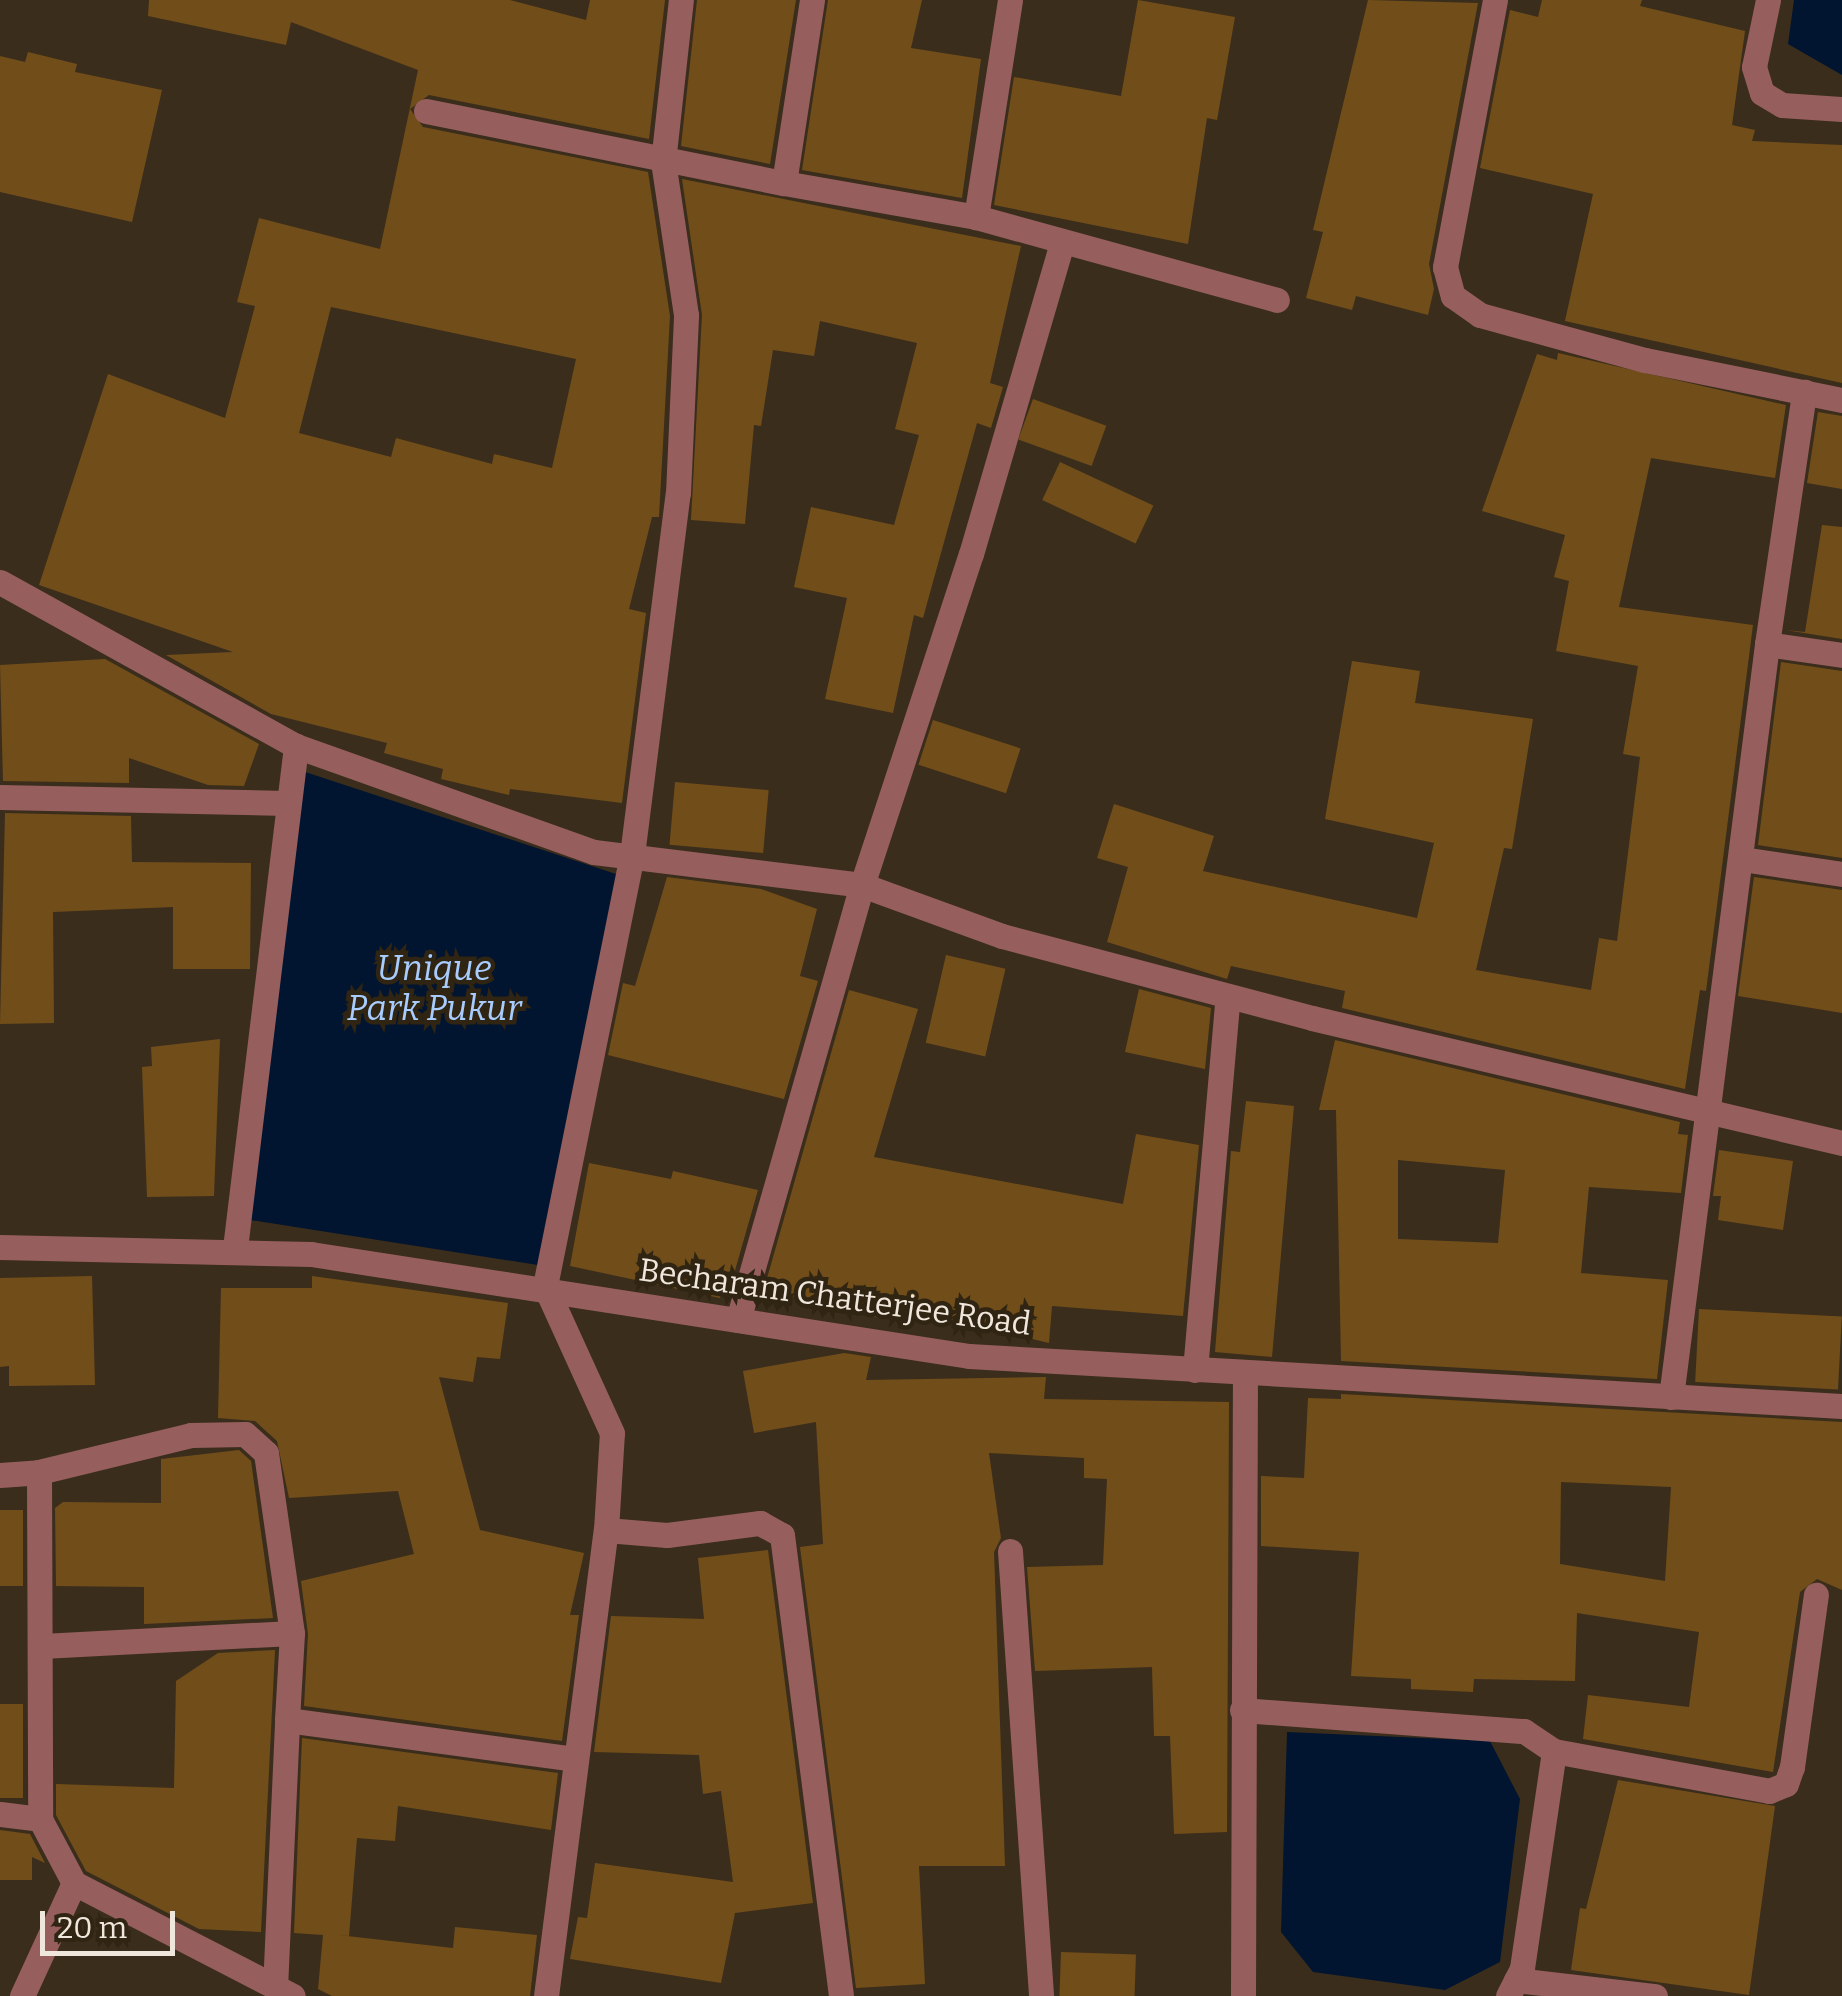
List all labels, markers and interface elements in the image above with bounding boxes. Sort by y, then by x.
water label: Unique Park Pukur [347,947,521,1029]
street label: Becharam Chatterjee Road [637,1250,1033,1344]
scale bar [45,1891,180,1953]
text: 20 m [57,1910,127,1946]

